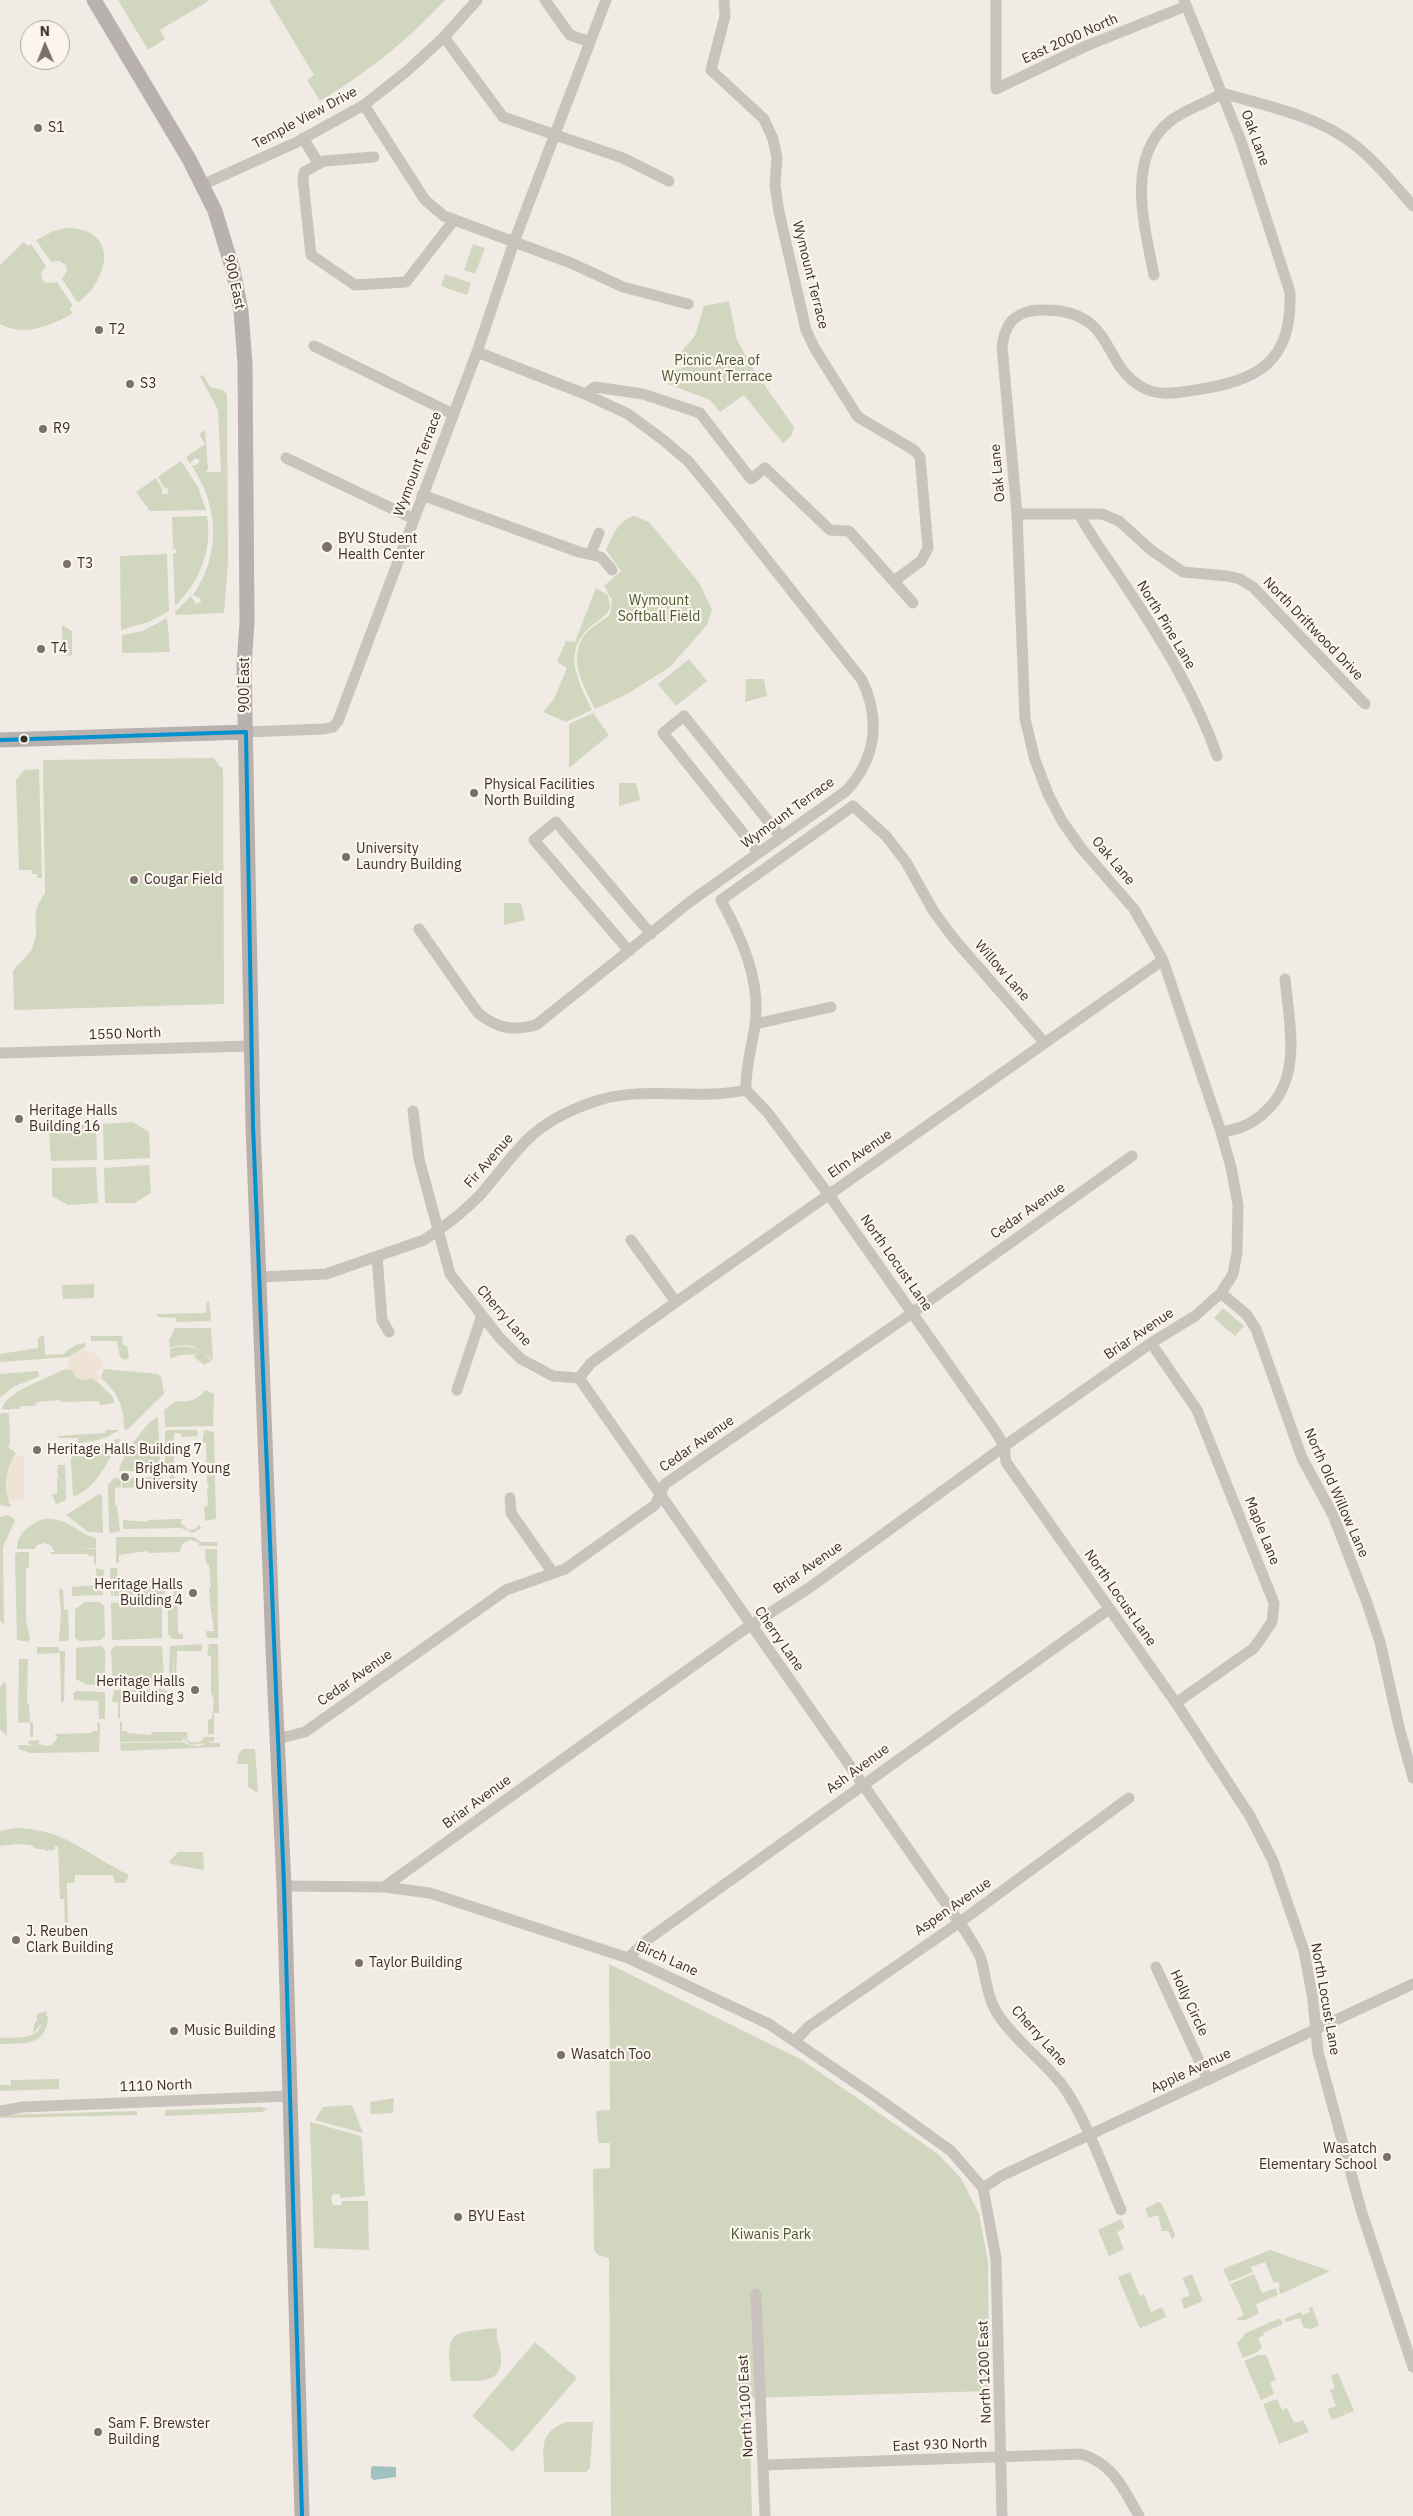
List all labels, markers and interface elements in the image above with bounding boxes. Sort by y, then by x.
street label: East 2000 North [1019,10,1121,68]
north arrow [20,20,70,70]
text: N [40,22,50,40]
street label: Temple View Drive [250,83,360,153]
street label: Oak Lane [1237,108,1273,168]
place label: S1 [48,120,65,136]
marker: S1 [32,122,44,134]
street label: Wymount Terrace [788,219,832,331]
street label: 900 East [220,253,248,311]
place label: T2 [109,322,125,338]
marker: T2 [93,324,105,336]
park label: Picnic Area of Wymount Terrace [662,353,772,386]
place label: S3 [140,376,157,392]
marker: S3 [124,378,136,390]
street label: Wymount Terrace [390,409,446,519]
place label: R9 [53,421,70,437]
marker: R9 [37,423,49,435]
street label: Oak Lane [987,443,1009,503]
place label: BYU Student Health Center [338,531,425,564]
marker: BYU Student Health Center [320,540,334,554]
place label: T3 [77,556,93,572]
marker: T3 [61,558,73,570]
street label: North Driftwood Drive [1259,574,1367,684]
street label: North Pine Lane [1133,578,1199,672]
park label: Wymount Softball Field [618,593,700,626]
place label: T4 [51,641,67,657]
marker: T4 [35,643,47,655]
street label: 900 East [237,657,253,713]
unlabelled marker [19,734,29,744]
street label: Wymount Terrace [738,774,838,852]
place label: Physical Facilities North Building [484,777,595,810]
marker: Physical Facilities North Building [468,787,480,799]
street label: Oak Lane [1088,833,1138,889]
place label: University Laundry Building [356,841,461,874]
marker: University Laundry Building [340,851,352,863]
place label: Cougar Field [144,872,223,888]
marker: Cougar Field [128,874,140,886]
street label: Willow Lane [971,937,1033,1005]
street label: 1550 North [88,1024,162,1044]
place label: Heritage Halls Building 16 [29,1103,118,1136]
marker: Heritage Halls Building 16 [13,1113,25,1125]
street label: Elm Avenue [825,1126,895,1182]
street label: Fir Avenue [461,1130,517,1192]
street label: Cedar Avenue [987,1179,1069,1243]
street label: North Locust Lane [856,1212,936,1314]
street label: Cherry Lane [473,1282,535,1350]
street label: Briar Avenue [1101,1305,1177,1363]
street label: Cedar Avenue [656,1412,738,1476]
street label: North Old Willow Lane [1300,1426,1372,1560]
place label: Heritage Halls Building 7 [47,1442,202,1458]
marker: Heritage Halls Building 7 [31,1444,43,1456]
place label: Brigham Young University [135,1461,230,1494]
marker: Brigham Young University [119,1471,131,1483]
street label: Maple Lane [1241,1495,1283,1567]
street label: Briar Avenue [770,1538,846,1598]
street label: North Locust Lane [1080,1547,1160,1649]
place label: Heritage Halls Building 4 [94,1577,183,1610]
marker: Heritage Halls Building 4 [187,1587,199,1599]
street label: Cherry Lane [751,1603,807,1675]
street label: Cedar Avenue [314,1646,396,1710]
place label: Heritage Halls Building 3 [96,1674,185,1706]
marker: Heritage Halls Building 3 [189,1684,201,1696]
street label: Ash Avenue [823,1741,893,1797]
street label: Briar Avenue [440,1772,514,1832]
street label: Aspen Avenue [911,1874,995,1940]
place label: J. Reuben Clark Building [26,1924,113,1956]
marker: J. Reuben Clark Building [10,1934,22,1946]
street label: Birch Lane [633,1938,701,1980]
street label: North Locust Lane [1307,1941,1343,2057]
place label: Taylor Building [369,1955,462,1971]
marker: Taylor Building [353,1957,365,1969]
street label: Holly Circle [1166,1967,1212,2039]
street label: Cherry Lane [1008,2002,1070,2070]
place label: Music Building [184,2023,275,2039]
marker: Music Building [168,2025,180,2037]
street label: Apple Avenue [1148,2045,1234,2097]
place label: Wasatch Too [571,2047,651,2063]
marker: Wasatch Too [555,2049,567,2061]
street label: 1110 North [119,2076,193,2096]
place label: Wasatch Elementary School [1259,2141,1377,2174]
marker: Wasatch Elementary School [1381,2151,1393,2163]
place label: BYU East [468,2209,525,2225]
marker: BYU East [452,2211,464,2223]
park label: Kiwanis Park [731,2227,811,2243]
street label: North 1200 East [975,2320,995,2424]
street label: North 1100 East [735,2354,757,2458]
place label: Sam F. Brewster Building [108,2416,210,2448]
marker: Sam F. Brewster Building [92,2426,104,2438]
street label: East 930 North [892,2435,988,2455]

